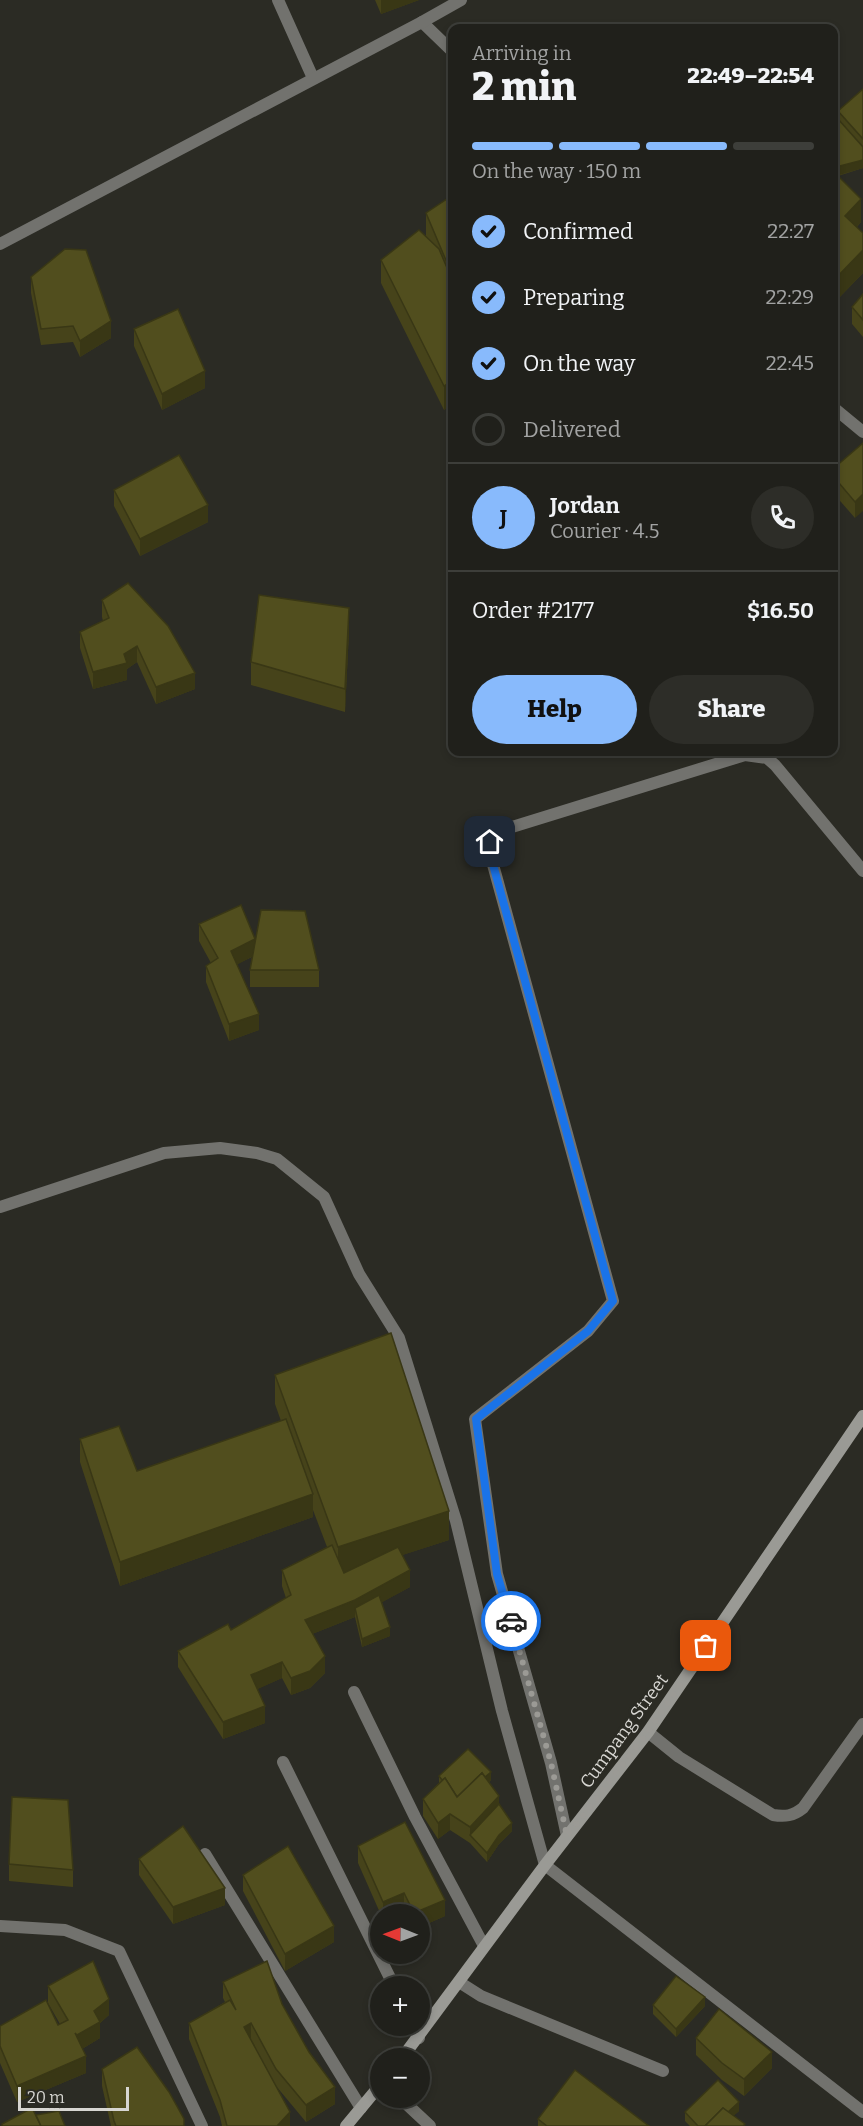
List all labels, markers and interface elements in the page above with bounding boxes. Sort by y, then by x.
text: Arriving in [472,41,571,65]
text: 22:49–22:54 [687,62,814,89]
text: 2 min [472,64,576,110]
text: On the way · 150 m [472,159,641,183]
icon: check [472,215,505,248]
text: Confirmed [523,218,633,245]
text: 22:27 [767,219,814,243]
icon: check [472,281,505,314]
text: Preparing [523,284,625,311]
text: 22:29 [765,285,814,309]
icon: check [472,347,505,380]
text: On the way [523,350,635,377]
text: 22:45 [766,351,814,375]
text: Delivered [523,416,621,443]
button: phone [751,486,814,549]
text: Jordan [550,492,620,519]
text: J [500,504,507,531]
text: Courier · 4.5 [550,519,659,543]
text: Order #2177 [472,597,594,624]
text: $16.50 [747,597,814,624]
button: Help [472,675,637,744]
button: Share [649,675,814,744]
pin [464,816,515,867]
icon: home [473,825,506,858]
courier [481,1591,541,1651]
icon: car [495,1605,528,1638]
pin [680,1620,731,1671]
icon: bag [689,1629,722,1662]
street label: Cumpang Street [575,1669,673,1792]
north arrow [370,1904,430,1964]
map controls [370,1904,430,2108]
button: + [370,1976,430,2036]
button: − [370,2048,430,2108]
scale bar [18,2084,129,2112]
text: 20 m [27,2088,64,2107]

